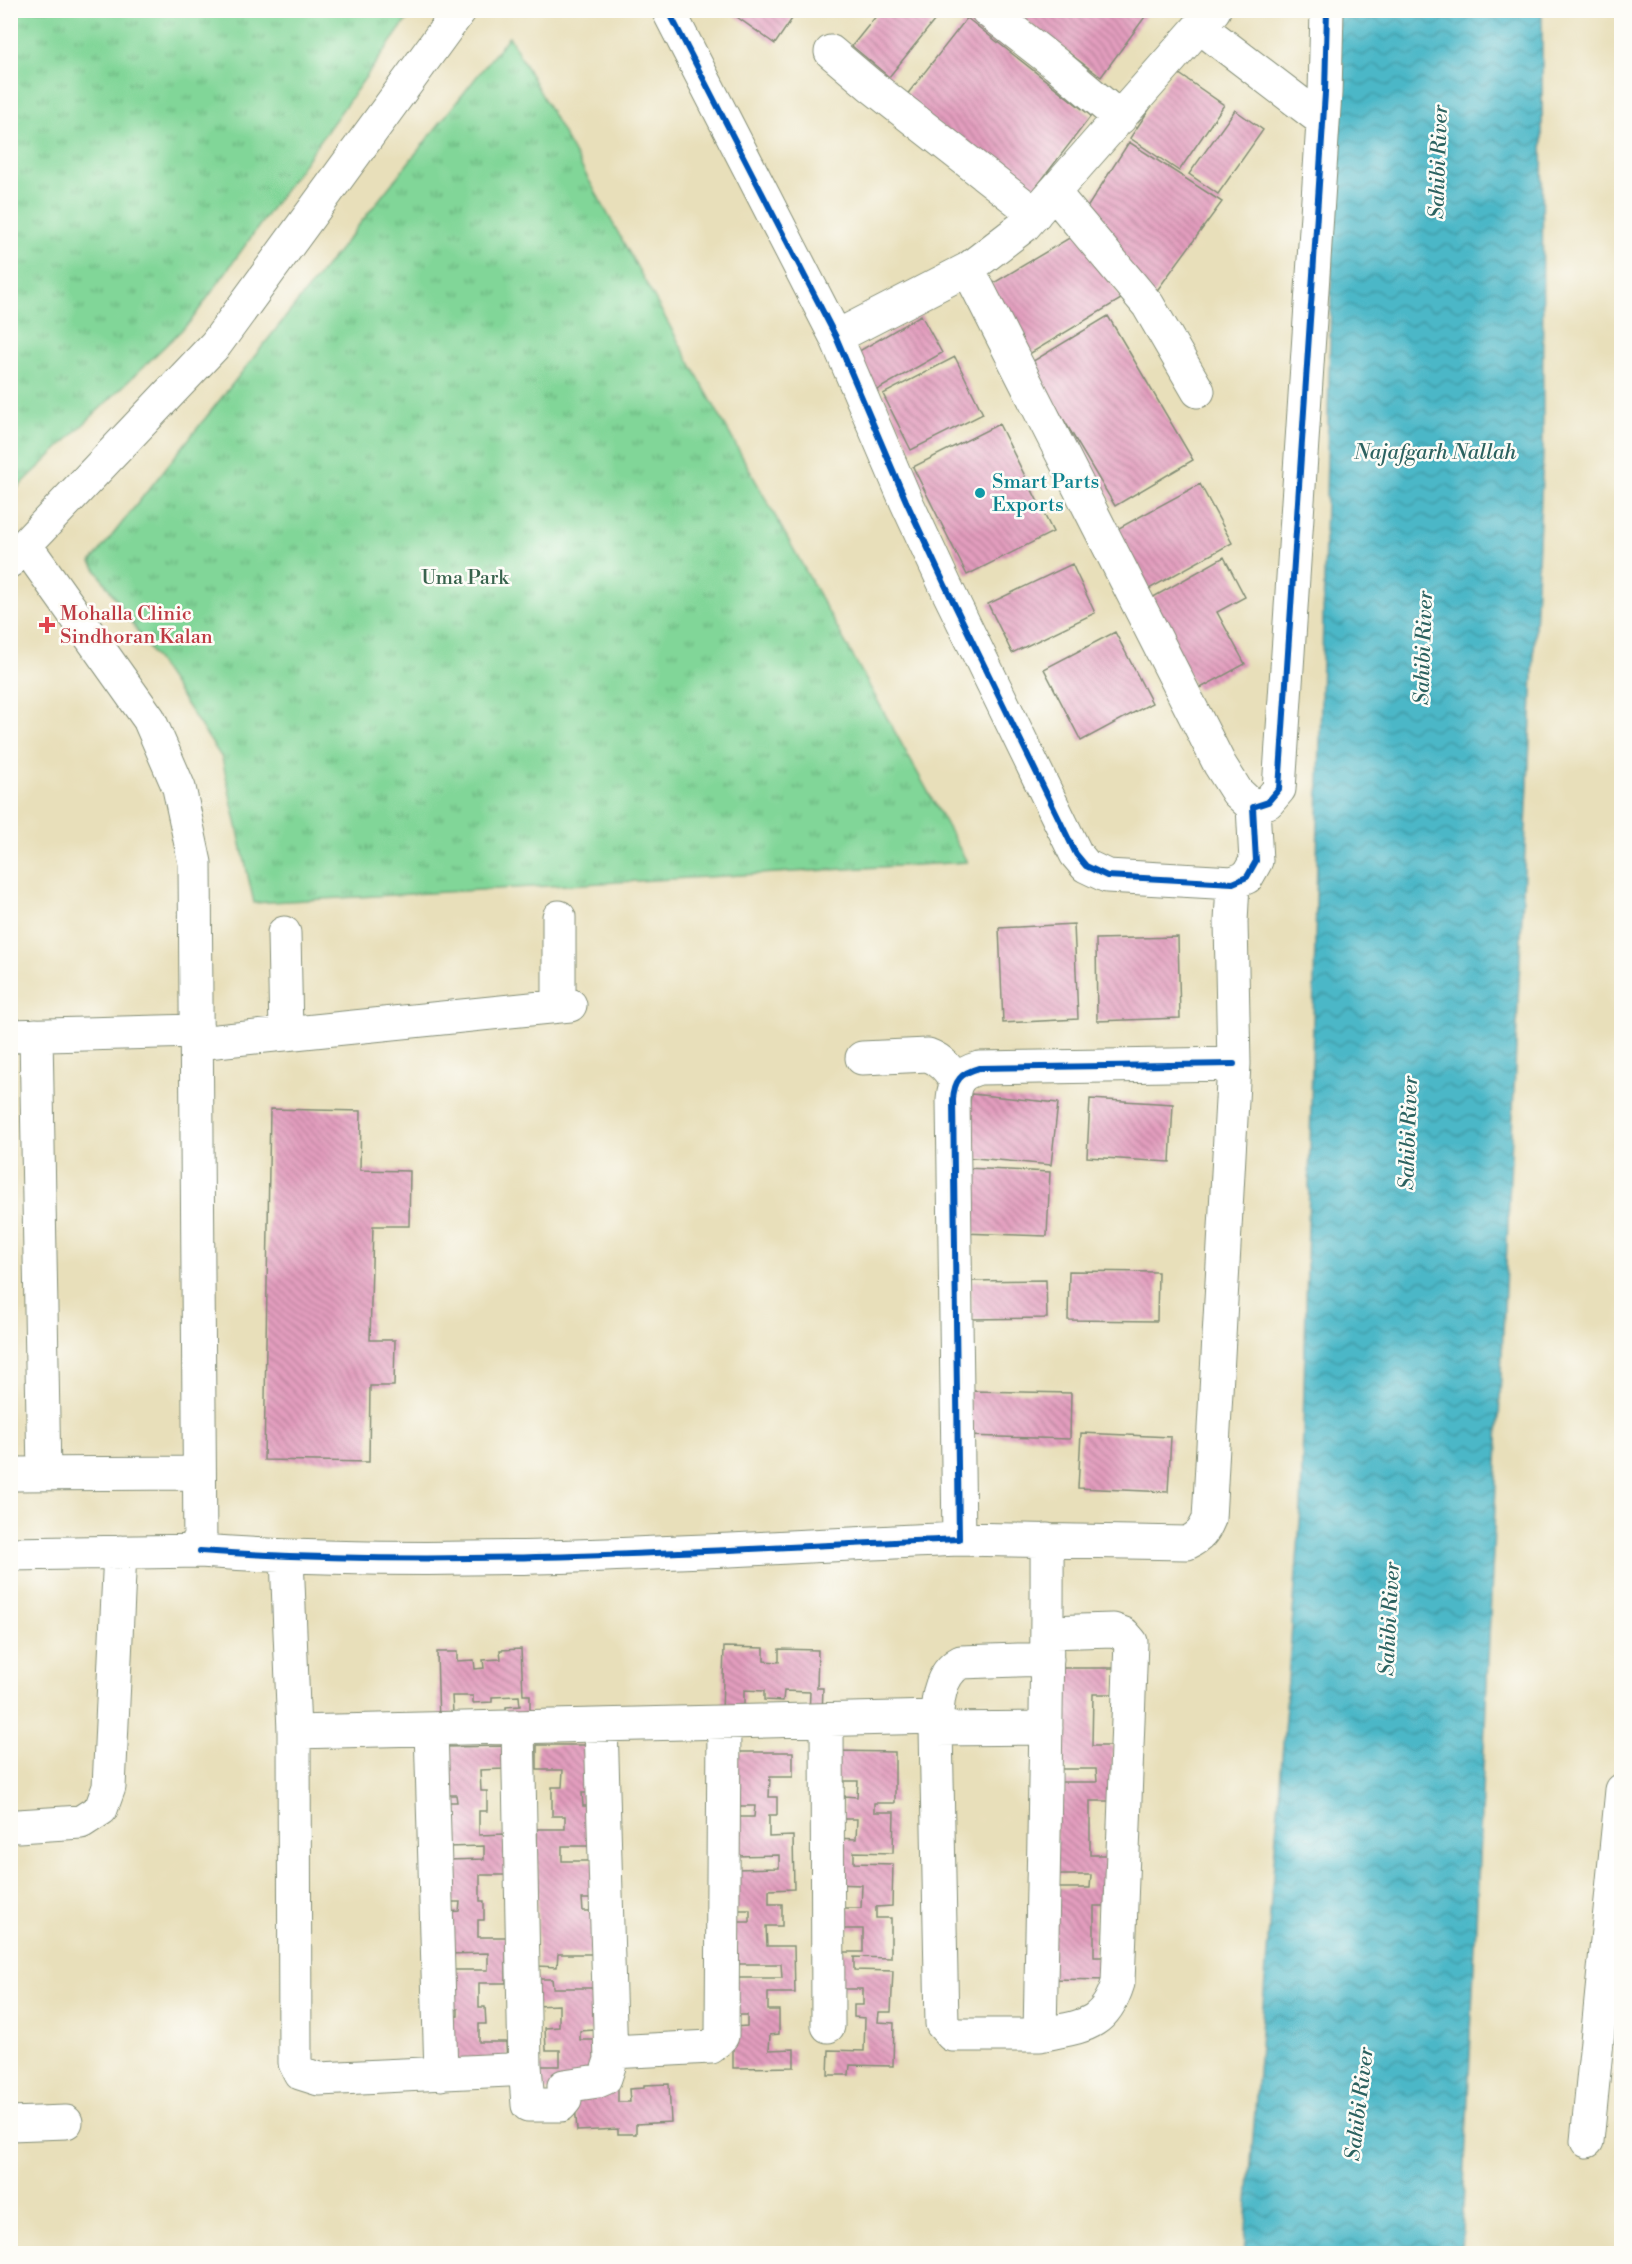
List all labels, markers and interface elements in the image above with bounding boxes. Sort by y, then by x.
water label: Sahibi River [1424,103,1454,220]
water label: Najafgarh Nallah [1353,440,1516,466]
place label: Smart Parts Exports [992,470,1099,518]
marker: Smart Parts Exports [973,486,987,500]
park label: Uma Park [421,566,510,591]
water label: Sahibi River [1409,589,1439,706]
place label: Mohalla Clinic Sindhoran Kalan [60,602,213,650]
marker: Mohalla Clinic Sindhoran Kalan [38,616,56,634]
water label: Sahibi River [1394,1074,1424,1191]
water label: Sahibi River [1374,1560,1406,1677]
water label: Sahibi River [1340,2045,1380,2162]

